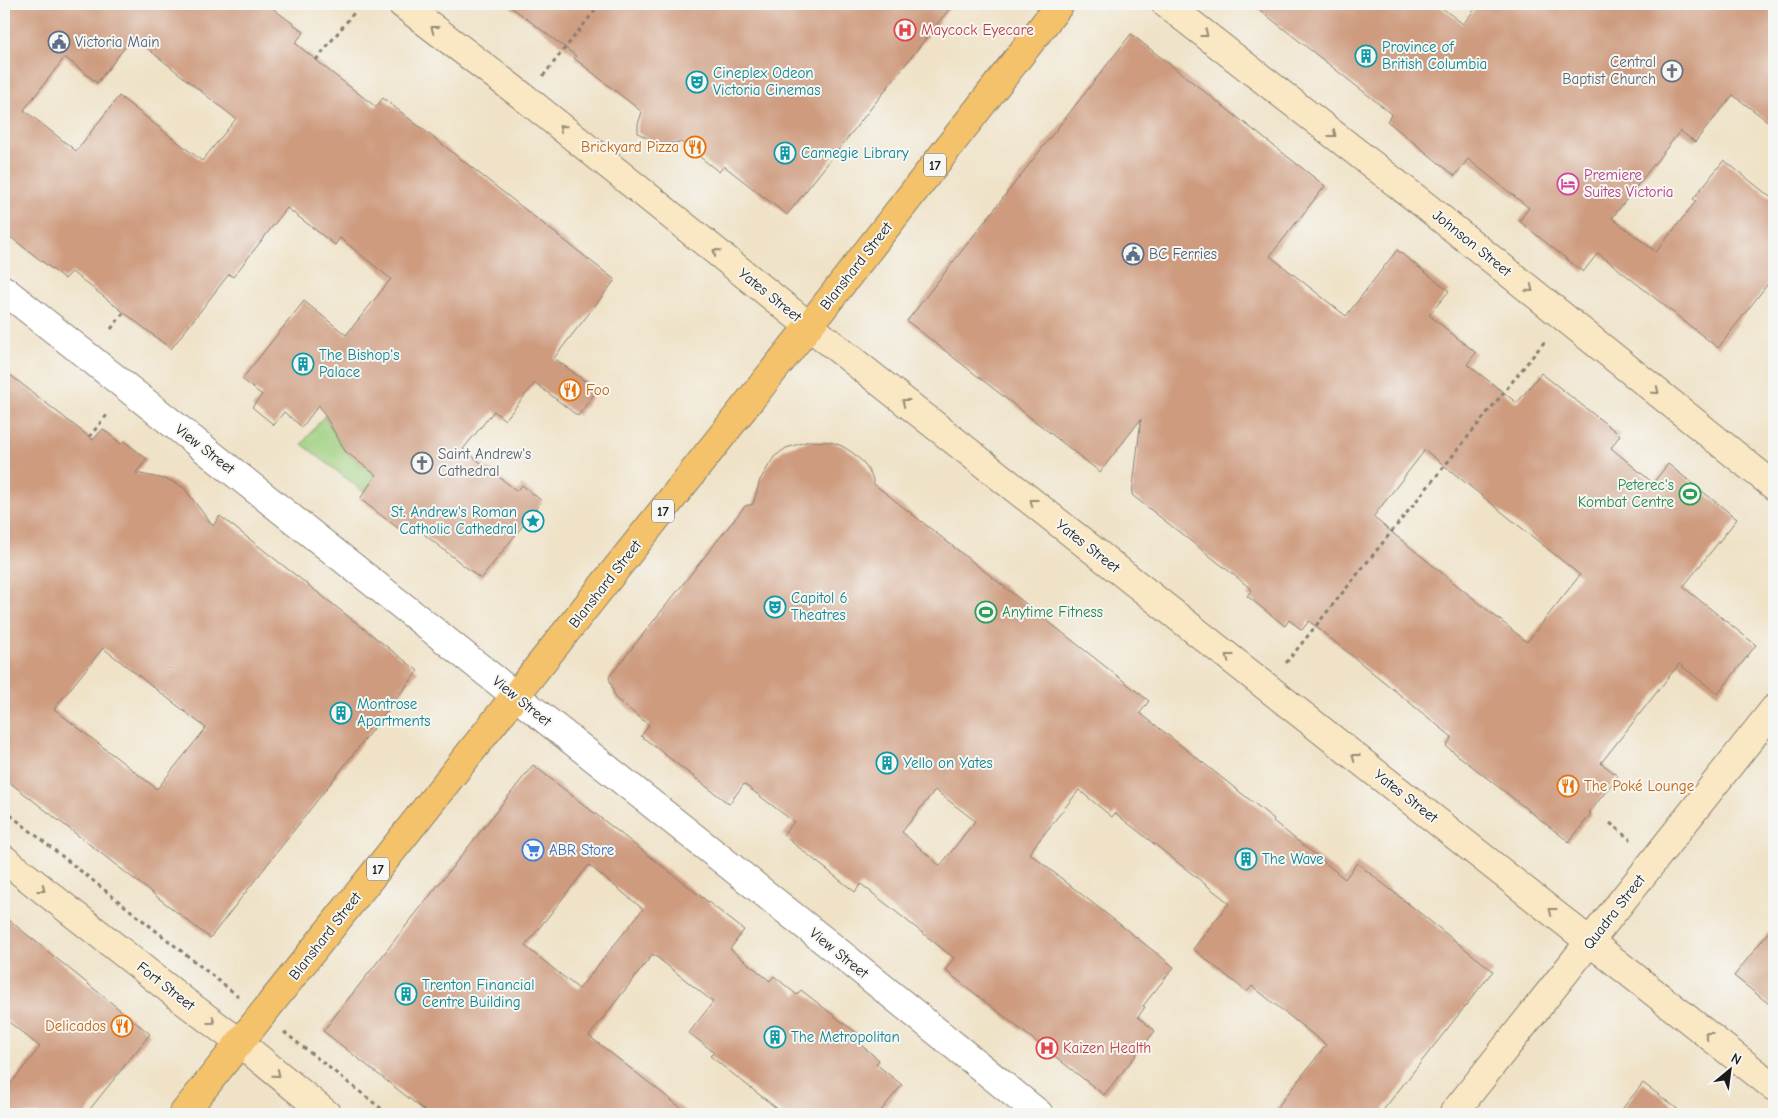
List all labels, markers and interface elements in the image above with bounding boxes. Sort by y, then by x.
hospital icon: Maycock Eyecare [893,18,917,42]
place label: Maycock Eyecare [921,21,1034,39]
one-way arrow [431,26,440,34]
one-way arrow [1199,28,1208,36]
public building icon: Victoria Main [47,30,71,54]
place label: Victoria Main [75,33,160,51]
place label: Province of British Columbia [1382,38,1487,73]
building icon: Province of British Columbia [1354,44,1378,68]
place label: Central Baptist Church [1562,53,1656,88]
church icon: Central Baptist Church [1660,59,1684,83]
place label: Cineplex Odeon Victoria Cinemas [713,64,820,99]
theatre icon: Cineplex Odeon Victoria Cinemas [685,70,709,94]
one-way arrow [559,125,568,134]
one-way arrow [1327,128,1336,136]
restaurant icon: Brickyard Pizza [683,135,707,159]
place label: Brickyard Pizza [581,138,679,156]
building icon: Carnegie Library [773,141,797,165]
place label: Carnegie Library [801,144,909,162]
road number: 17 [924,154,946,176]
place label: Premiere Suites Victoria [1584,166,1674,201]
hotel icon: Premiere Suites Victoria [1556,172,1580,196]
street label: Johnson Street [1429,206,1516,281]
street label: Blanshard Street [816,218,896,314]
public building icon: BC Ferries [1121,242,1145,266]
place label: BC Ferries [1149,245,1217,263]
one-way arrow [713,248,722,257]
street label: Yates Street [735,264,806,326]
one-way arrow [1524,284,1533,293]
place label: The Bishop's Palace [319,346,399,381]
building icon: The Bishop's Palace [291,352,315,376]
restaurant icon: Foo [558,378,582,402]
place label: Foo [586,381,610,399]
one-way arrow [1651,385,1660,394]
one-way arrow [902,399,911,407]
street label: View Street [172,420,239,478]
place label: Saint Andrew's Cathedral [438,445,531,480]
church icon: Saint Andrew's Cathedral [410,451,434,475]
place label: Peterec's Kombat Centre [1578,476,1674,511]
sports icon: Peterec's Kombat Centre [1678,482,1702,506]
one-way arrow [1029,499,1038,508]
road number: 17 [652,500,674,522]
place label: St. Andrew's Roman Catholic Cathedral [391,503,517,538]
place icon: St. Andrew's Roman Catholic Cathedral [521,509,545,533]
street label: Yates Street [1053,516,1124,577]
street label: Blanshard Street [565,536,645,632]
place label: Capitol 6 Theatres [791,589,848,624]
theatre icon: Capitol 6 Theatres [763,595,787,619]
sports icon: Anytime Fitness [974,600,998,624]
place label: Anytime Fitness [1002,603,1103,621]
one-way arrow [1225,654,1235,663]
street label: View Street [489,672,556,731]
place label: Montrose Apartments [357,695,430,730]
building icon: Montrose Apartments [329,701,353,725]
building icon: Yello on Yates [875,751,899,775]
place label: Yello on Yates [903,754,993,772]
one-way arrow [1352,754,1361,762]
street label: Yates Street [1371,766,1442,827]
restaurant icon: The Poké Lounge [1556,774,1580,798]
place label: The Poké Lounge [1584,777,1695,795]
supermarket icon: ABR Store [521,838,545,862]
place label: ABR Store [549,841,615,859]
building icon: The Wave [1234,847,1258,871]
place label: The Wave [1262,850,1324,868]
road number: 17 [367,858,389,881]
street label: Quadra Street [1579,870,1649,953]
one-way arrow [36,884,45,892]
street label: Blanshard Street [285,888,365,984]
one-way arrow [1548,908,1557,917]
street label: View Street [806,924,873,983]
street label: Fort Street [133,958,199,1015]
place label: Trenton Financial Centre Building [422,976,534,1011]
building icon: Trenton Financial Centre Building [394,982,418,1006]
restaurant icon: Delicados [110,1014,134,1038]
one-way arrow [206,1015,215,1025]
place label: Delicados [45,1017,106,1035]
building icon: The Metropolitan [763,1025,787,1049]
place label: The Metropolitan [791,1028,900,1046]
one-way arrow [1705,1032,1714,1041]
hospital icon: Kaizen Health [1035,1036,1059,1060]
place label: Kaizen Health [1063,1039,1151,1057]
north arrow [1706,1046,1756,1096]
text: N [1728,1049,1744,1069]
one-way arrow [271,1069,280,1077]

